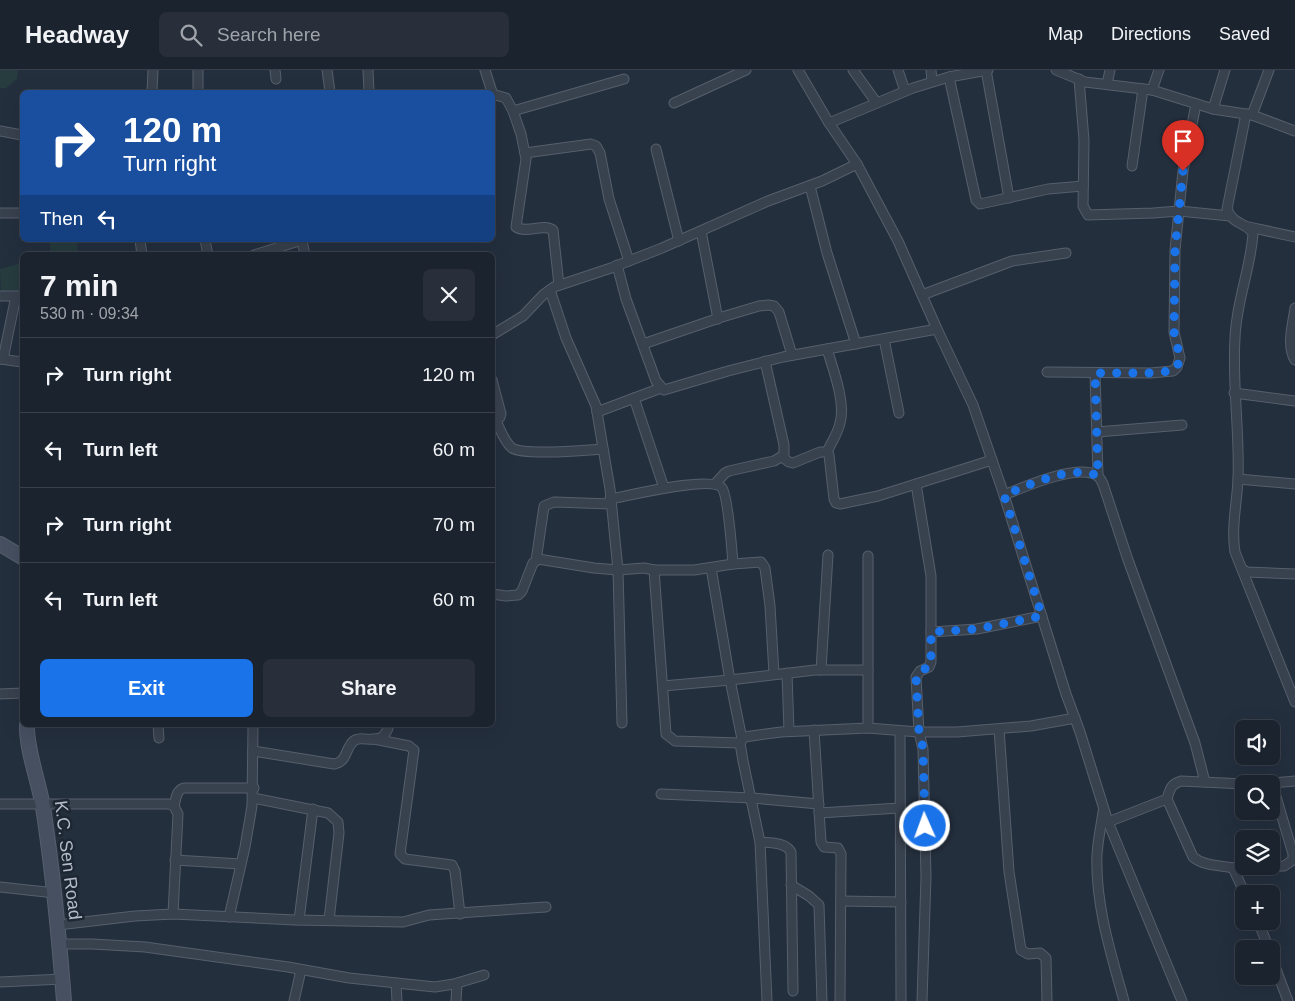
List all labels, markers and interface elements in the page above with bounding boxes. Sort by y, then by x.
search box [159,12,509,57]
text: Headway [25,21,129,48]
icon: search [177,21,205,49]
text: Search here [217,24,321,45]
text: Map [1048,24,1083,44]
text: Directions [1111,24,1191,44]
text: Saved [1219,24,1270,44]
icon: right [40,110,105,175]
text: 120 m [123,110,222,149]
pin [1162,120,1204,171]
icon: arrive [1169,127,1197,155]
text: Turn right [123,151,216,176]
icon: left [93,205,121,233]
text: Then [40,208,83,229]
text: 7 min [40,269,118,302]
button: close [423,269,475,321]
text: 530 m · 09:34 [40,305,139,322]
icon: right [40,361,68,389]
text: Turn right [83,364,171,385]
text: 120 m [422,364,475,385]
icon: left [40,436,68,464]
text: Turn left [83,439,158,460]
text: 60 m [433,439,475,460]
icon: right [40,511,68,539]
text: Turn right [83,514,171,535]
text: 70 m [433,514,475,535]
icon: left [40,586,68,614]
text: Turn left [83,589,158,610]
text: 60 m [433,589,475,610]
button: Exit [40,659,253,717]
button: Share [263,659,475,717]
map controls [1235,720,1280,985]
button: sound [1235,720,1280,765]
button: search [1235,775,1280,820]
street label: K.C. Sen Road [51,799,85,921]
position arrow [898,799,950,851]
button: layers [1235,830,1280,875]
button: + [1235,885,1280,930]
button: − [1235,940,1280,985]

